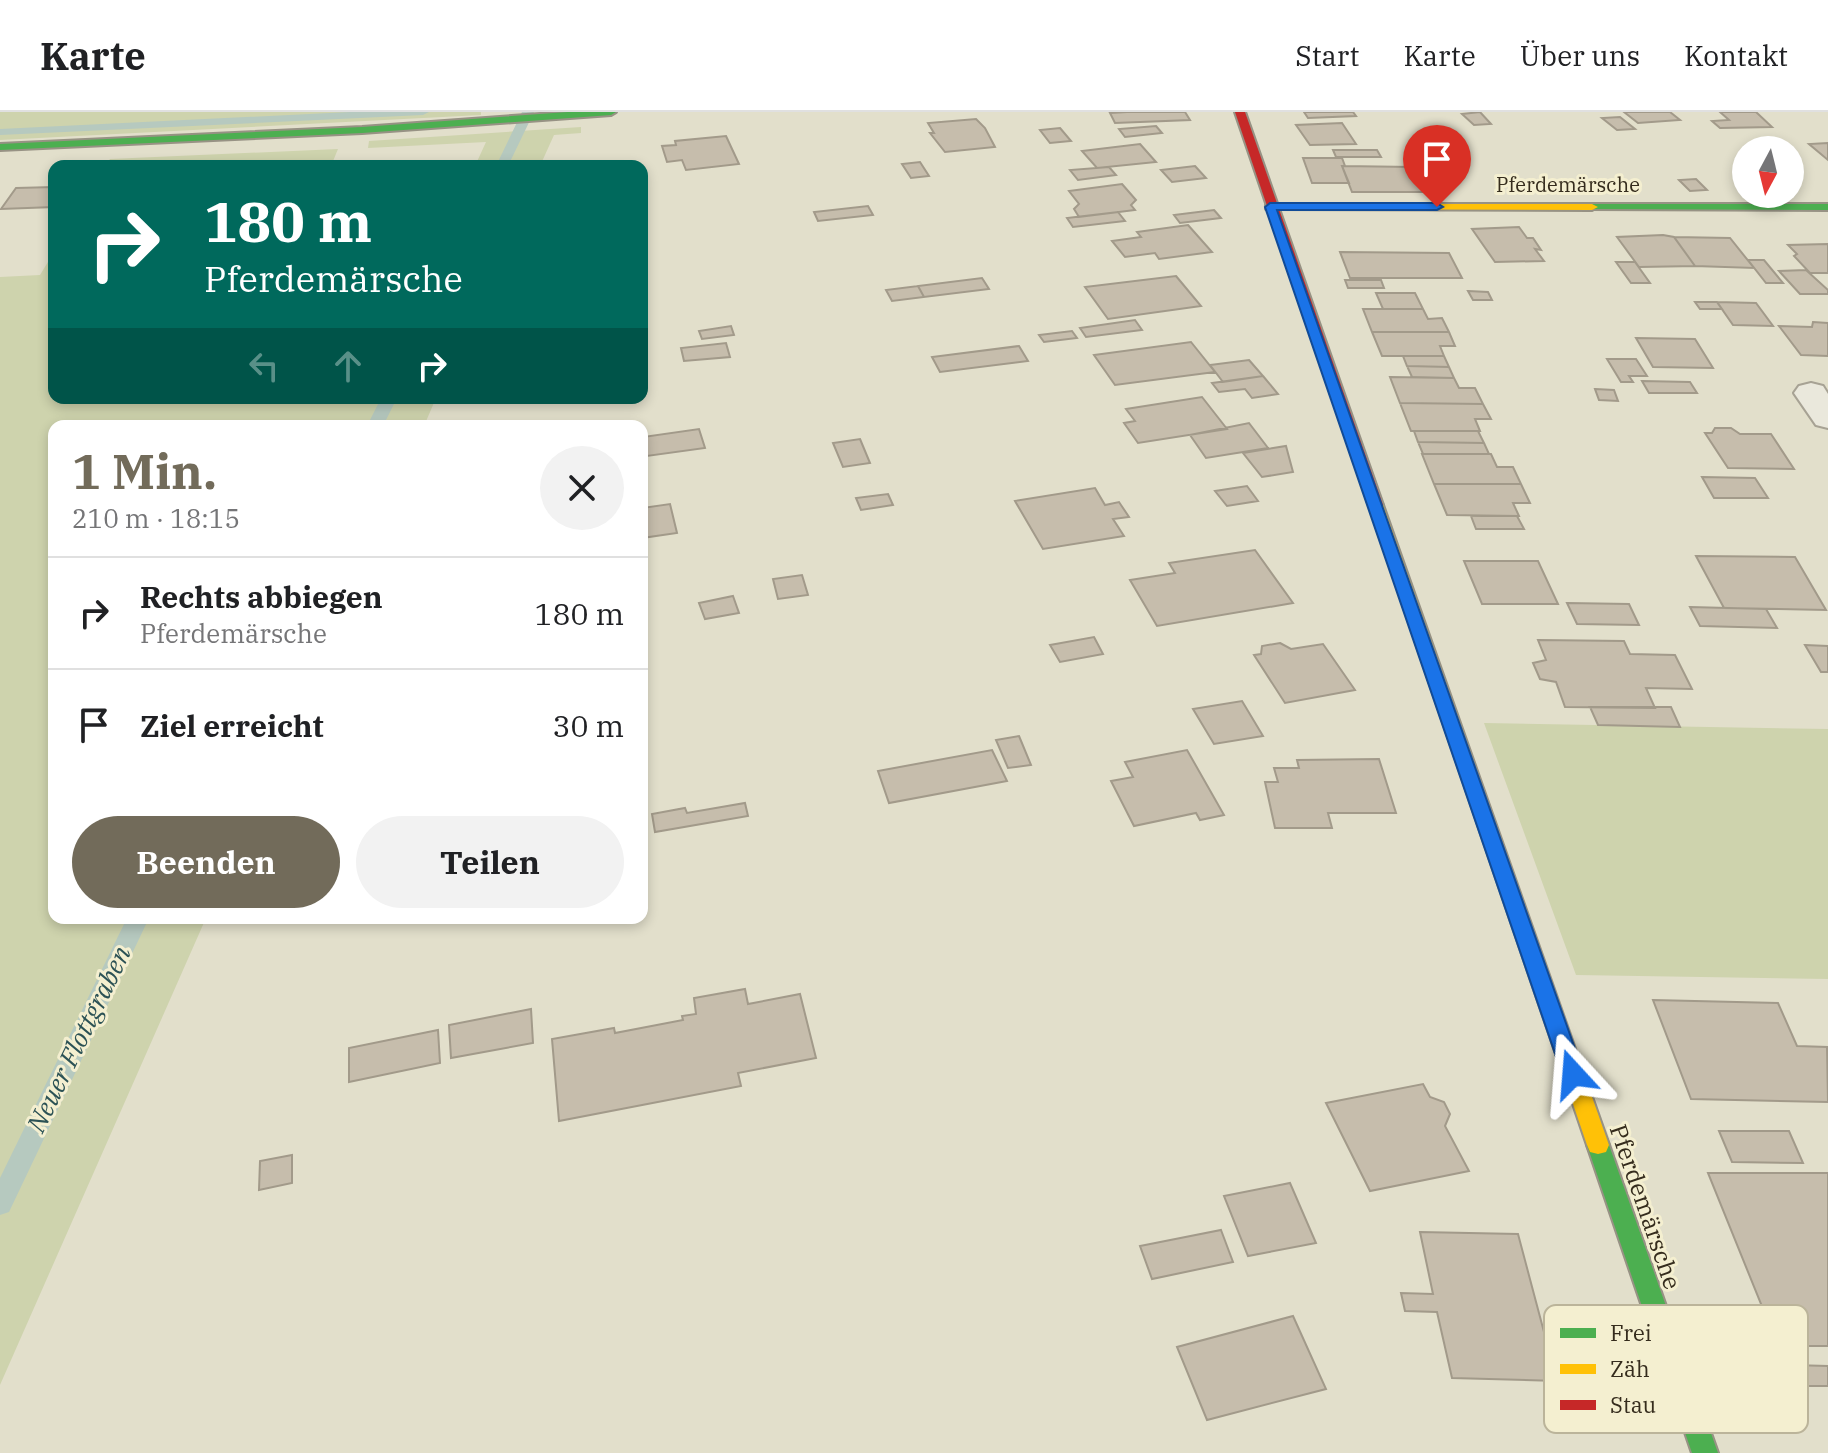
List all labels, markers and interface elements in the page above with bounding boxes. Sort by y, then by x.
text: Karte [40,31,146,80]
text: Start [1295,37,1359,74]
text: Karte [1403,37,1476,74]
text: Über uns [1520,37,1640,74]
text: Kontakt [1684,37,1788,74]
pin [1403,125,1471,207]
north arrow [1732,136,1804,208]
map controls [1732,136,1804,208]
icon: arrive [1415,137,1459,181]
street label: Pferdemärsche [1496,171,1640,198]
text: 180 m [204,185,372,257]
icon: right [72,192,176,296]
text: Pferdemärsche [204,255,463,302]
icon: left [242,344,286,388]
icon: ahead [326,344,370,388]
icon: right [410,344,454,388]
text: 1 Min. [72,440,217,502]
button: close [540,446,624,530]
text: 210 m · 18:15 [72,501,240,535]
text: Rechts abbiegen [140,577,383,616]
icon: right [72,591,116,635]
text: 180 m [534,594,624,633]
text: Pferdemärsche [140,616,327,650]
icon: arrive [72,703,116,747]
text: Ziel erreicht [140,706,324,745]
text: 30 m [552,706,624,745]
button: Beenden [72,816,340,908]
button: Teilen [356,816,624,908]
water label: Neuer Flottgraben [18,940,138,1138]
position arrow [1531,1032,1615,1116]
street label: Pferdemärsche [1603,1120,1689,1293]
legend [1544,1305,1808,1433]
text: Frei [1610,1318,1652,1347]
text: Zäh [1610,1354,1650,1383]
text: Stau [1610,1390,1656,1419]

